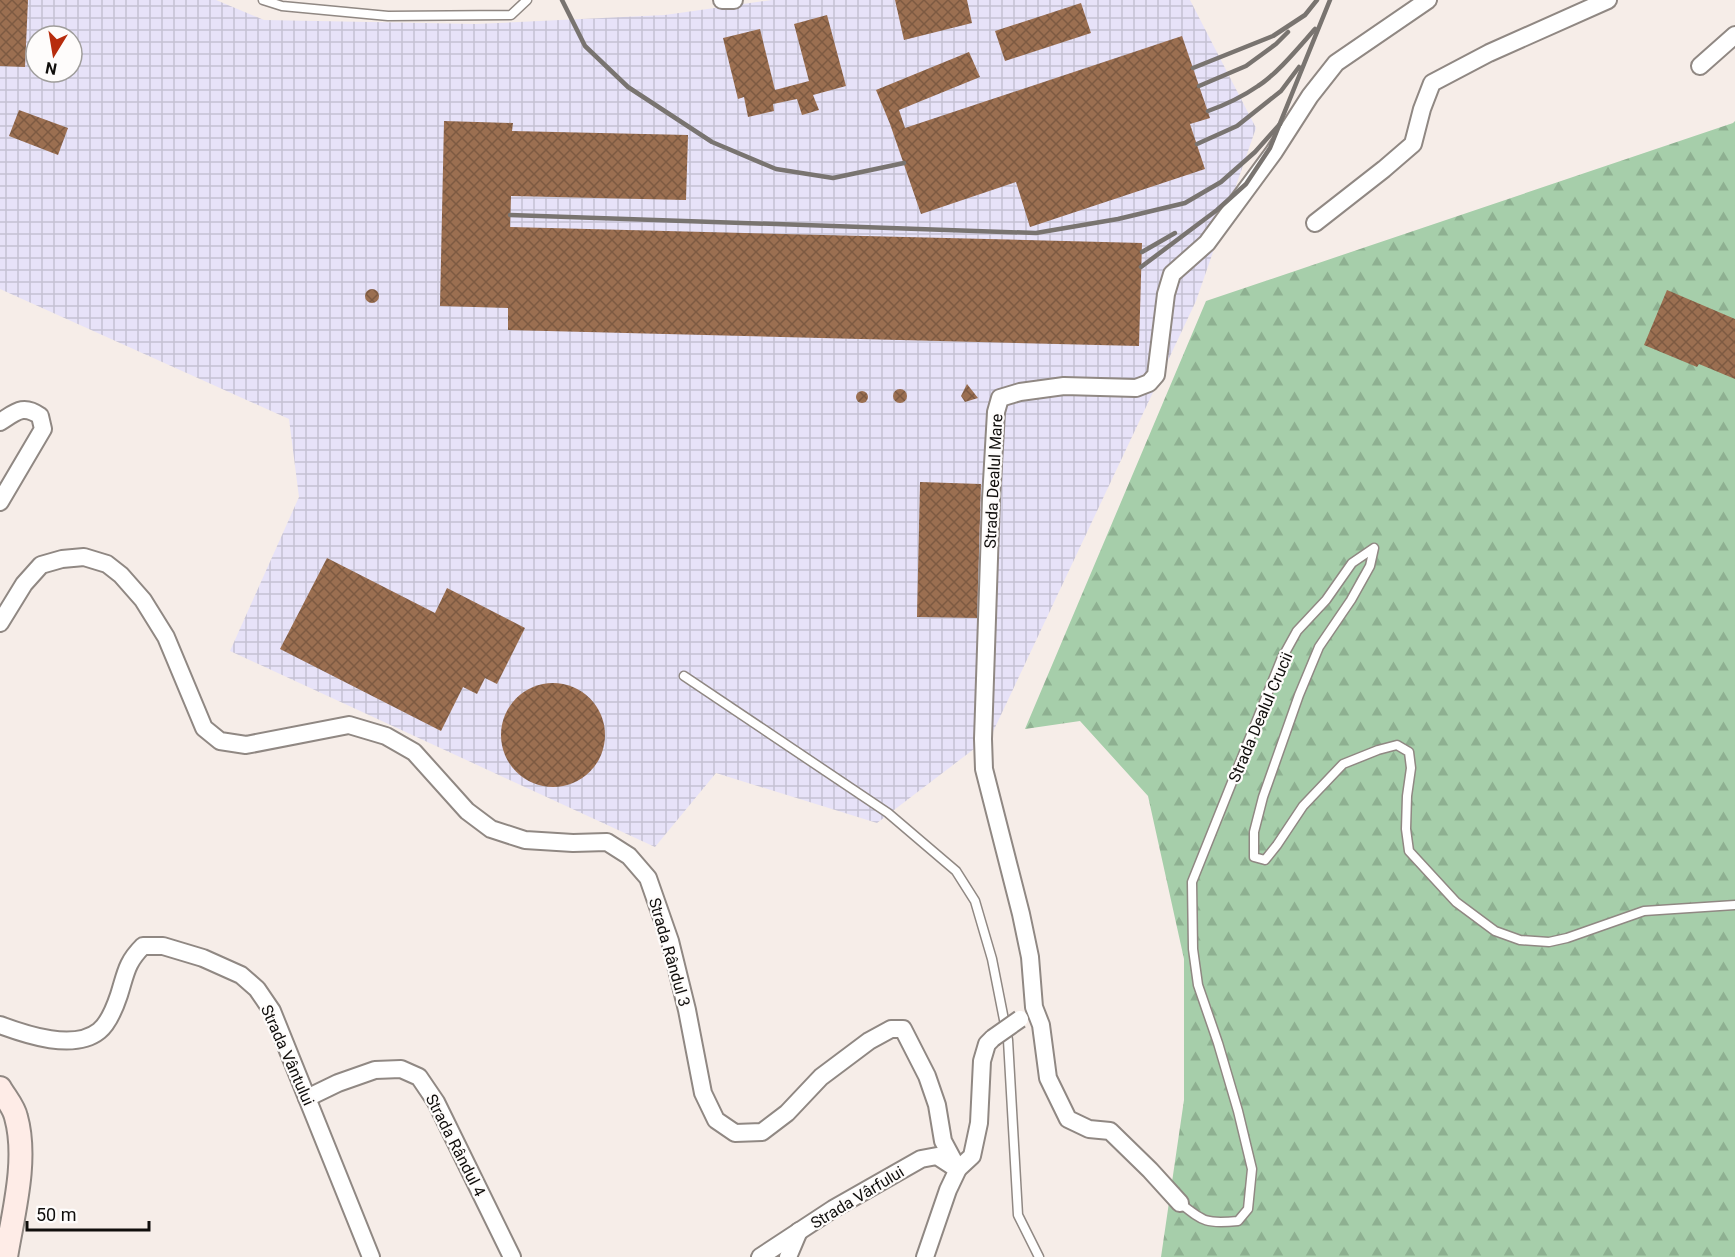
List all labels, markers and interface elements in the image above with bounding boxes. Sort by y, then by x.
north arrow [24,24,84,84]
text: N [44,58,59,79]
street label: Strada Dealul Mare [980,413,1007,549]
street label: Strada Dealul Crucii [1224,649,1296,785]
street label: Strada Rândul 3 [645,896,694,1009]
street label: Strada Vântului [257,1002,318,1109]
street label: Strada Rândul 4 [422,1091,490,1200]
street label: Strada Vârfului [807,1162,907,1233]
scale bar [27,1194,148,1232]
text: 50 m [36,1204,76,1225]

